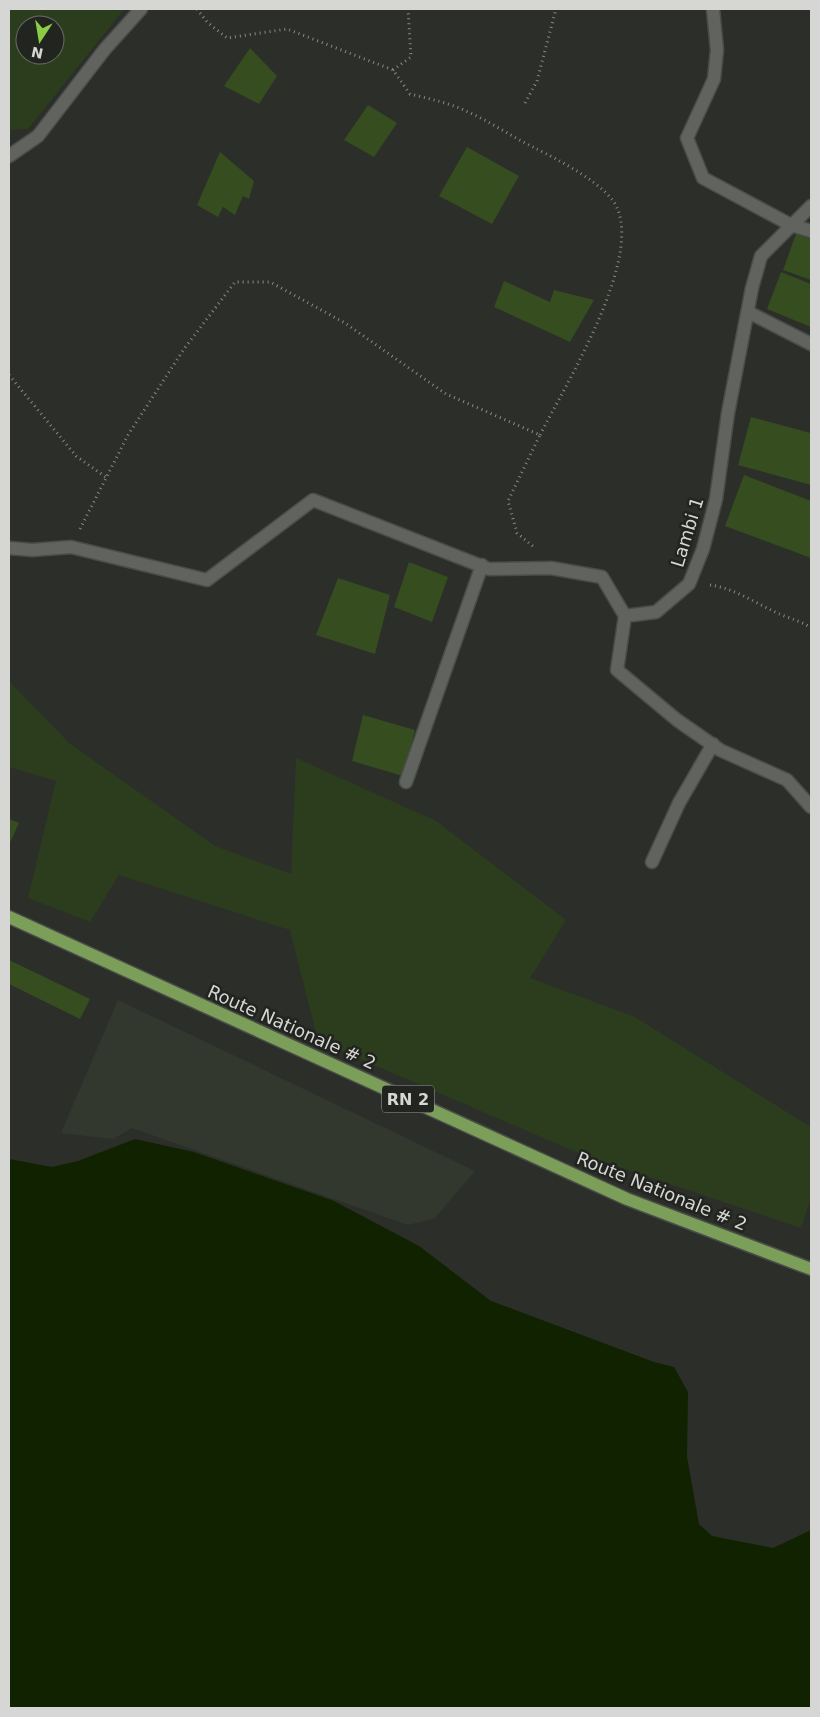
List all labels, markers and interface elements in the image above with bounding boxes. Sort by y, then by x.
north arrow [15,15,65,65]
text: N [30,44,45,62]
street label: Lambi 1 [666,494,708,570]
street label: Route Nationale # 2 [205,980,379,1074]
road number: RN 2 [382,1086,434,1112]
street label: Route Nationale # 2 [574,1147,750,1235]

